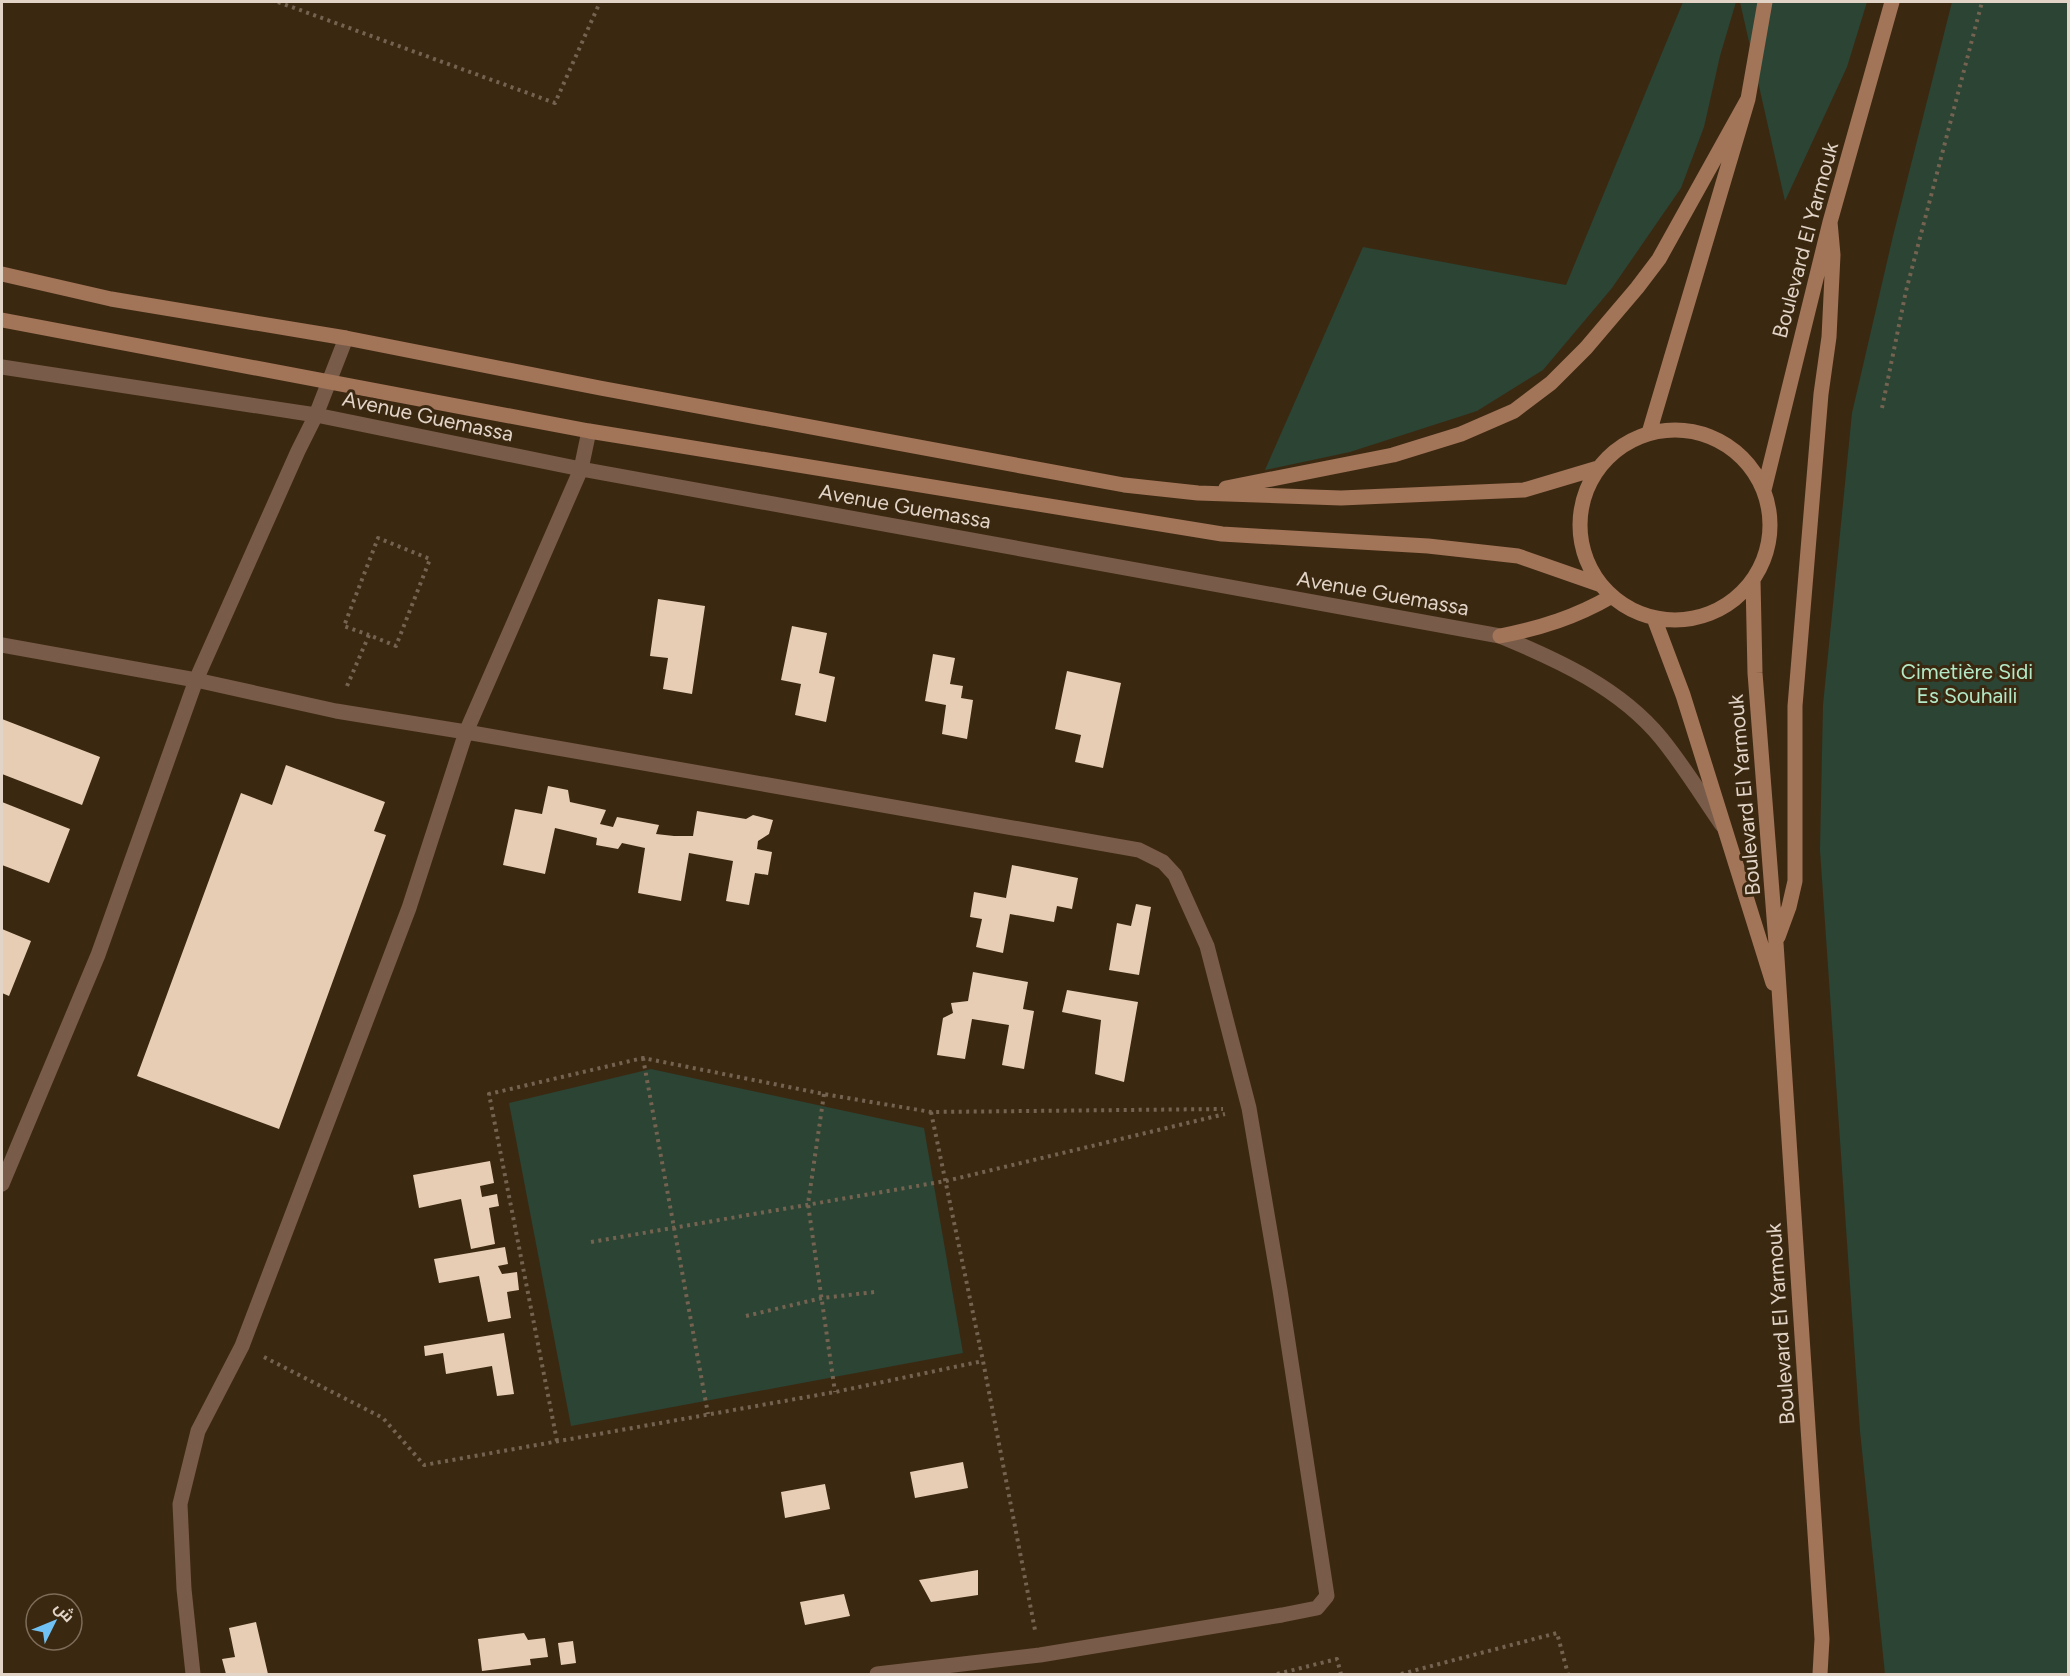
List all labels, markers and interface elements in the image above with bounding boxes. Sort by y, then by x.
street label: Boulevard El Yarmouk [1767,138,1843,341]
street label: Avenue Guemassa [340,386,516,446]
street label: Avenue Guemassa [817,479,993,533]
street label: Avenue Guemassa [1295,566,1471,620]
park label: Cimetière Sidi Es Souhaili [1901,659,2033,708]
street label: Boulevard El Yarmouk [1723,693,1765,897]
street label: Boulevard El Yarmouk [1760,1222,1800,1426]
north arrow [24,1592,84,1652]
text: ش [51,1598,79,1626]

